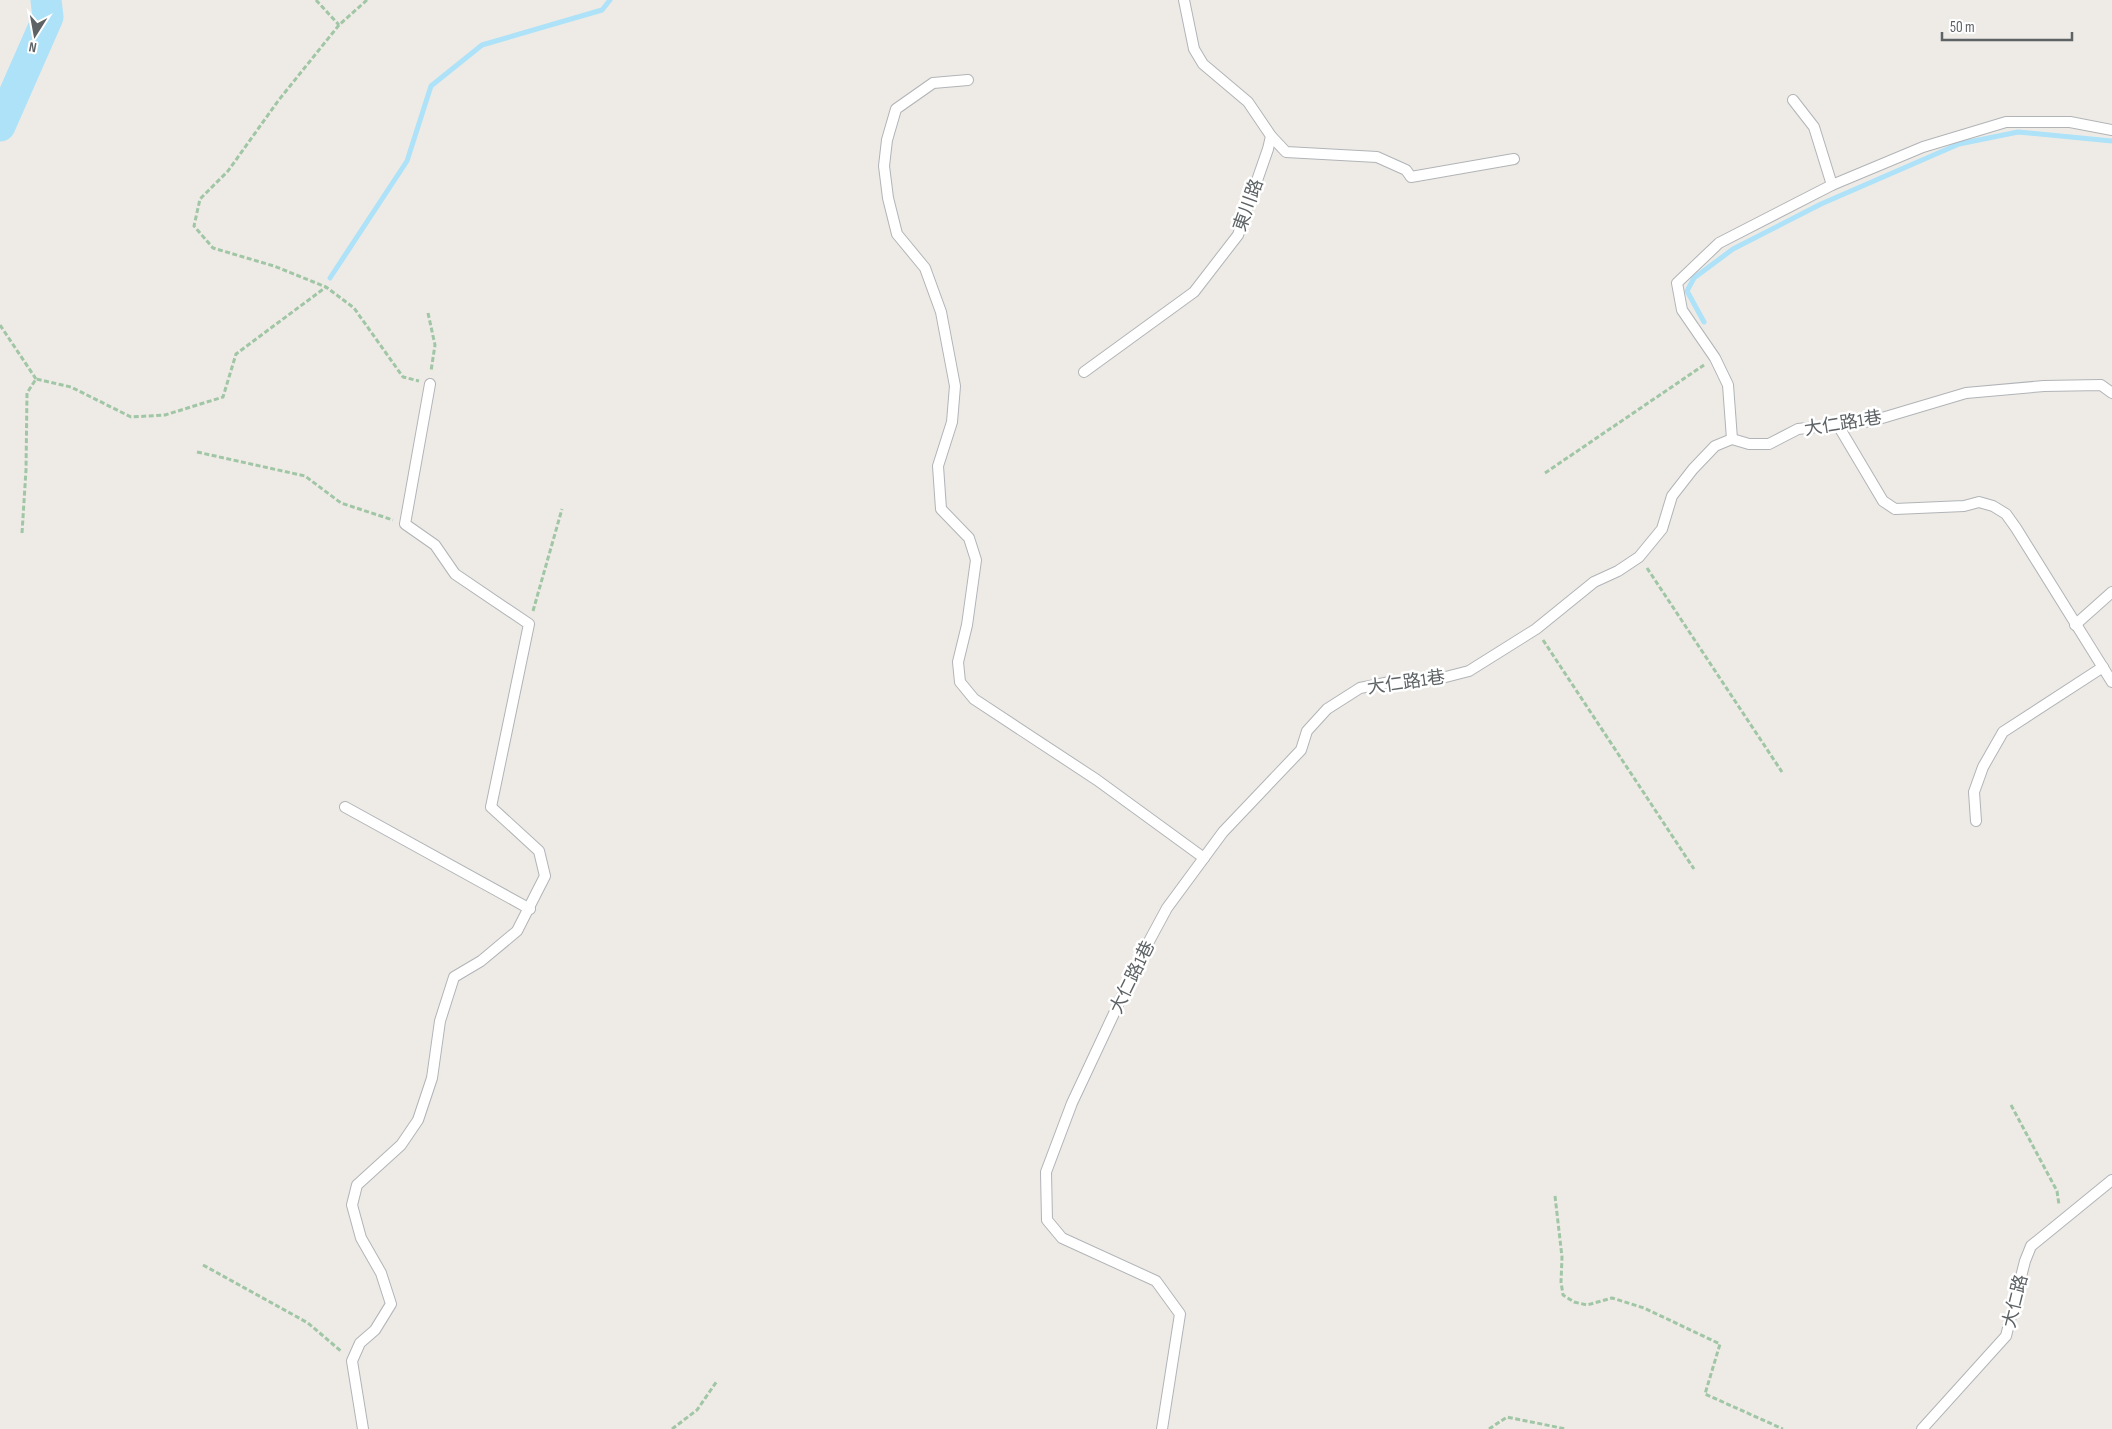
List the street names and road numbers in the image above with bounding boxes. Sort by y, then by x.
street label: 東川路 [1229,176,1268,234]
street label: 大仁路1巷 [1803,407,1883,440]
street label: 大仁路1巷 [1366,667,1446,698]
street label: 大仁路1巷 [1106,937,1159,1017]
street label: 大仁路 [1999,1272,2032,1330]

